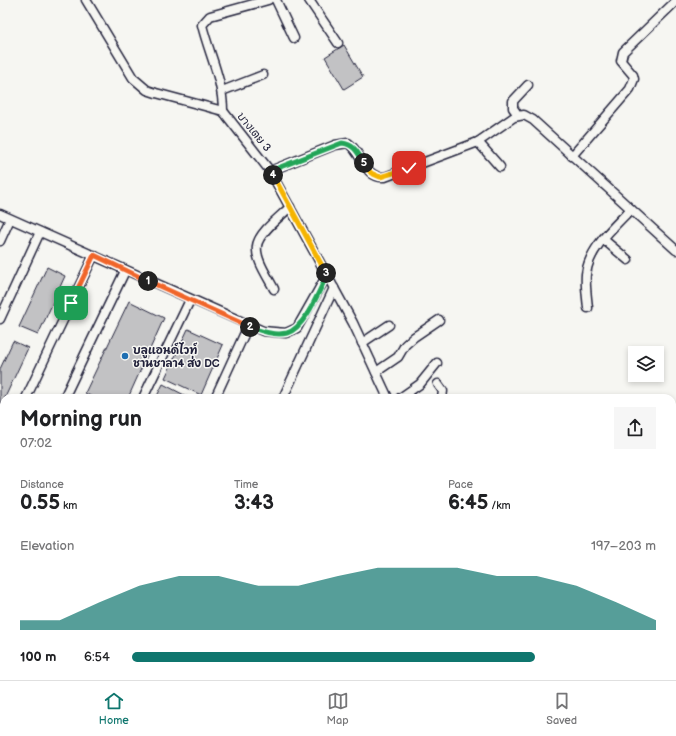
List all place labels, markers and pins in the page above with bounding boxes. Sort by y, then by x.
pin [392,151,426,185]
pin: 5 [354,153,374,173]
pin: 4 [263,165,283,185]
pin: 3 [316,263,336,283]
pin: 1 [138,271,158,291]
pin [54,286,88,320]
pin: 2 [240,317,260,337]
place label: บลูแอนด์ไวท์ ชานชาลา4 ส่ง DC [133,342,220,370]
marker: บลูแอนด์ไวท์ ชานชาลา4 ส่ง DC [120,351,130,361]

